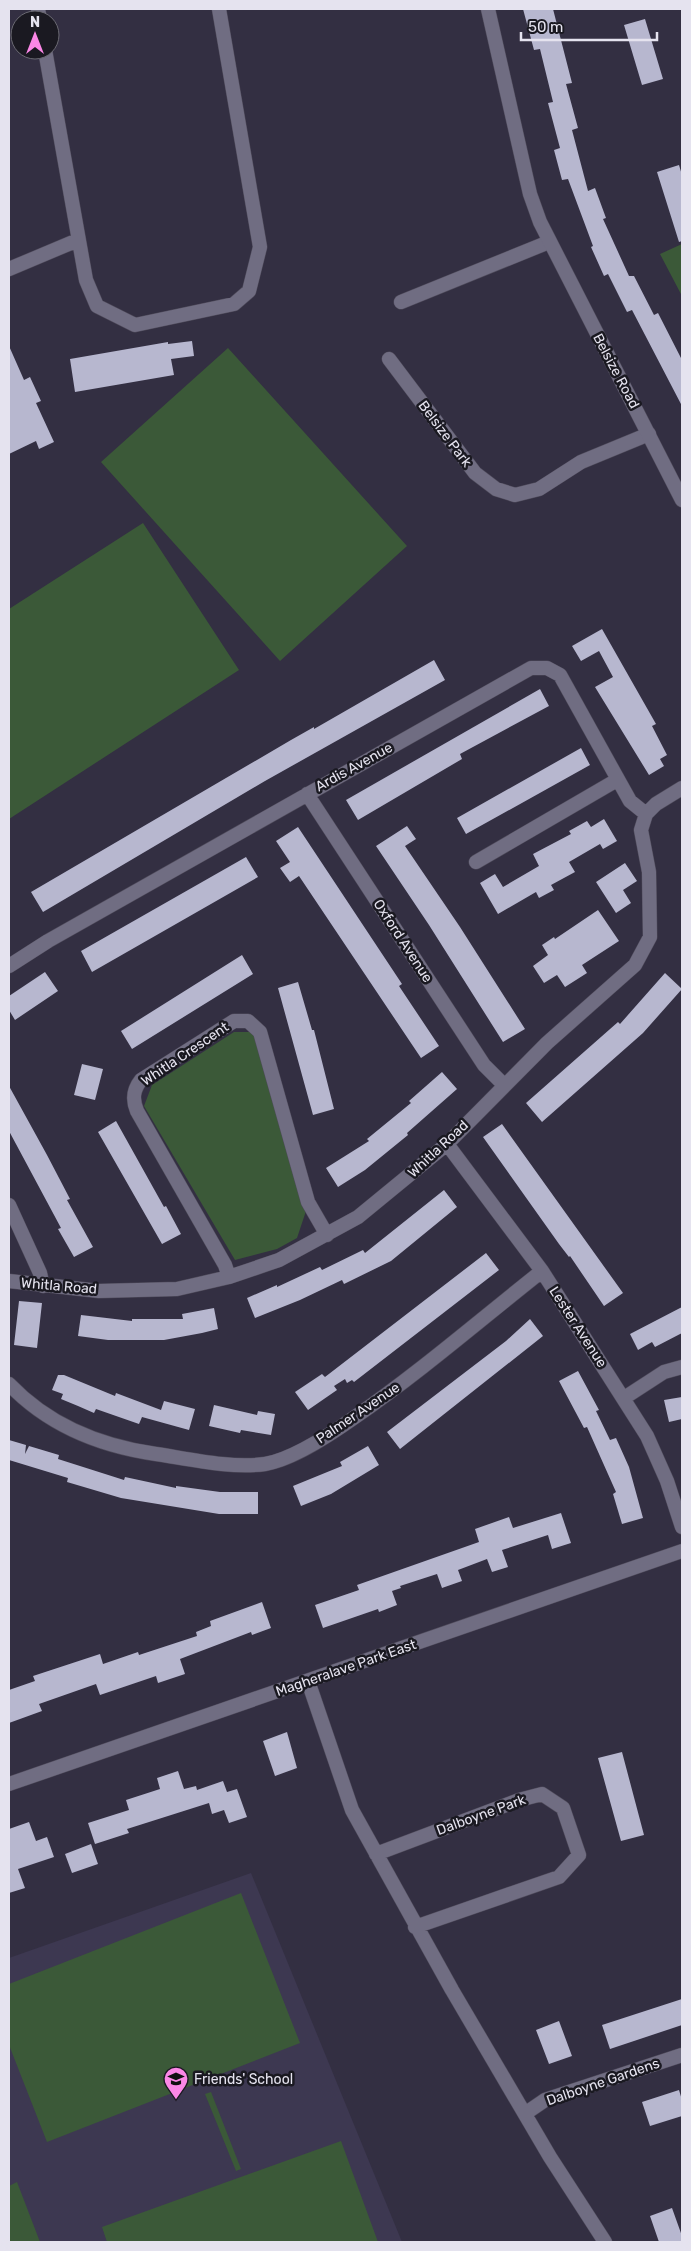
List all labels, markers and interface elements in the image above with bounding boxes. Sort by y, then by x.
north arrow [10,10,60,60]
scale bar [521,10,657,42]
text: N [30,14,40,31]
text: 50 m [528,18,563,36]
street label: Belsize Road [589,331,643,411]
street label: Belsize Park [415,398,476,471]
street label: Ardis Avenue [312,739,396,795]
street label: Oxford Avenue [370,896,436,986]
street label: Whitla Crescent [138,1018,232,1090]
street label: Whitla Road [404,1117,472,1181]
street label: Whitla Road [20,1274,98,1298]
street label: Lester Avenue [546,1283,611,1371]
street label: Palmer Avenue [313,1379,403,1447]
street label: Magheralave Park East [274,1636,419,1700]
street label: Dalboyne Park [434,1791,529,1839]
street label: Dalboyne Gardens [544,2055,662,2109]
school or university icon: Friends' School [163,2066,189,2100]
place label: Friends' School [194,2071,293,2088]

